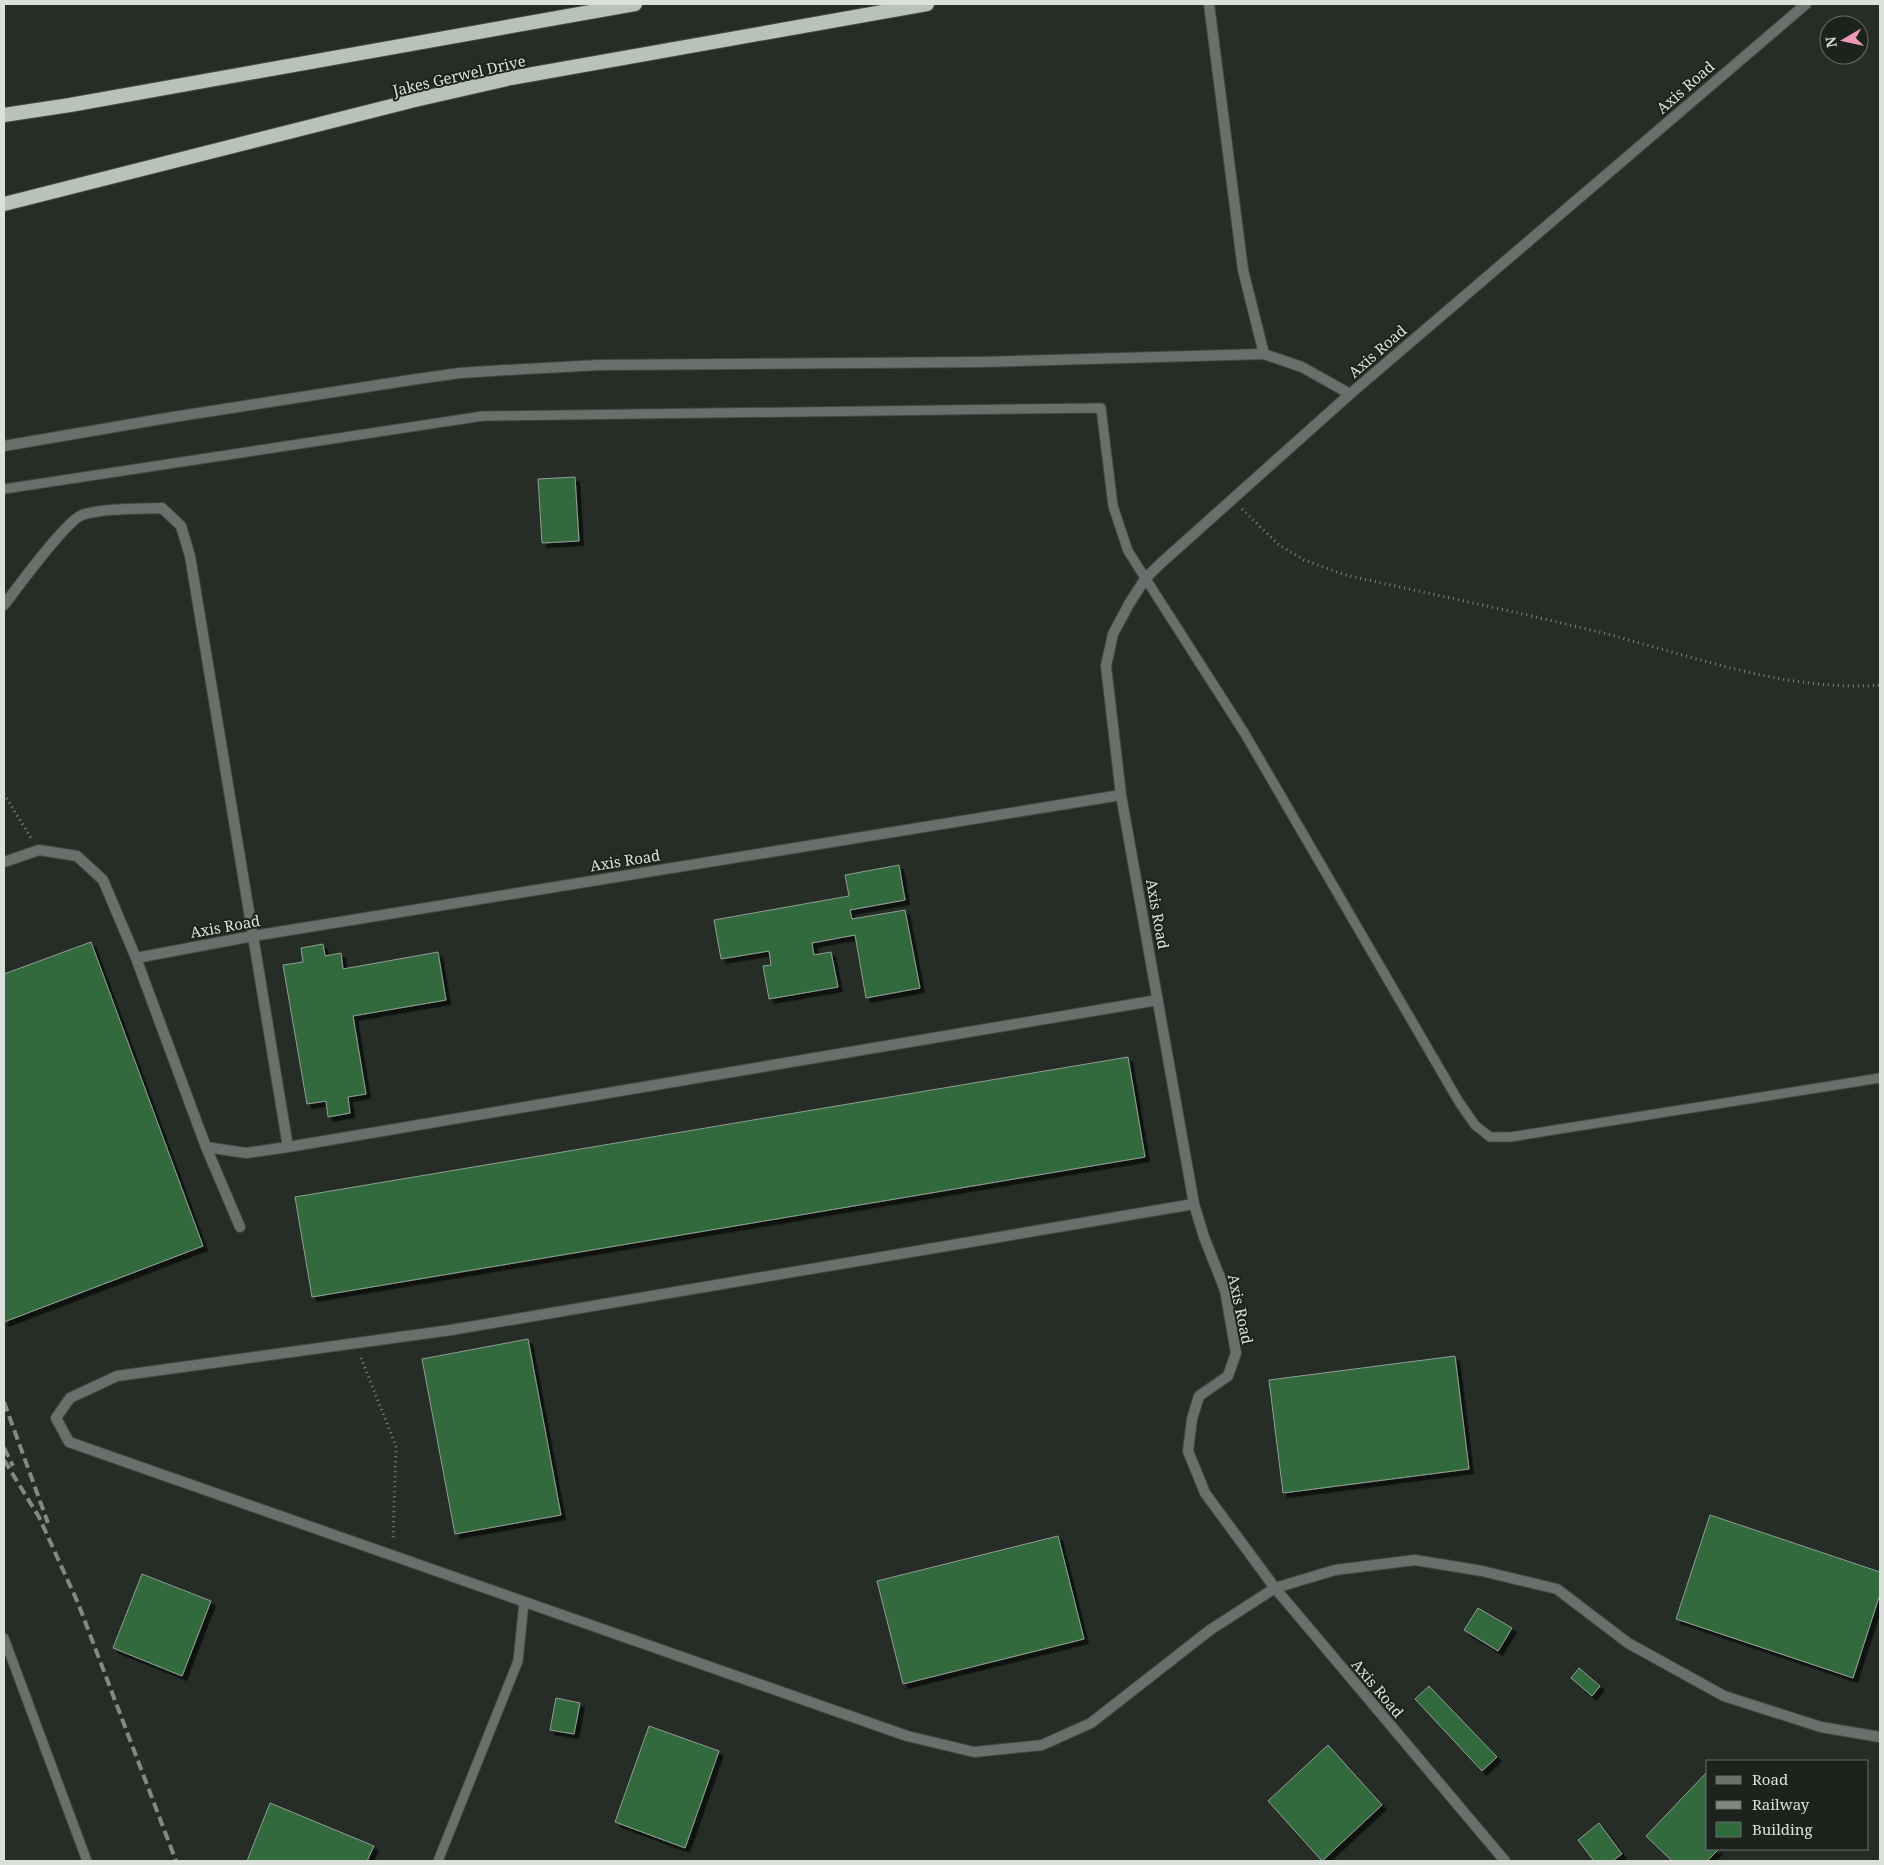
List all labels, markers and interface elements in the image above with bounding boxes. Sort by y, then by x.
north arrow [1819,15,1869,65]
text: N [1820,35,1841,49]
street label: Jakes Gerwel Drive [390,50,527,100]
street label: Axis Road [1652,56,1718,118]
street label: Axis Road [1344,320,1410,382]
street label: Axis Road [588,845,662,875]
street label: Axis Road [1142,877,1174,951]
street label: Axis Road [188,910,262,942]
street label: Axis Road [1224,1272,1258,1346]
street label: Axis Road [1348,1654,1408,1722]
legend [1706,1760,1869,1850]
text: Road [1752,1769,1788,1789]
text: Railway [1752,1794,1810,1814]
text: Building [1752,1819,1813,1839]

